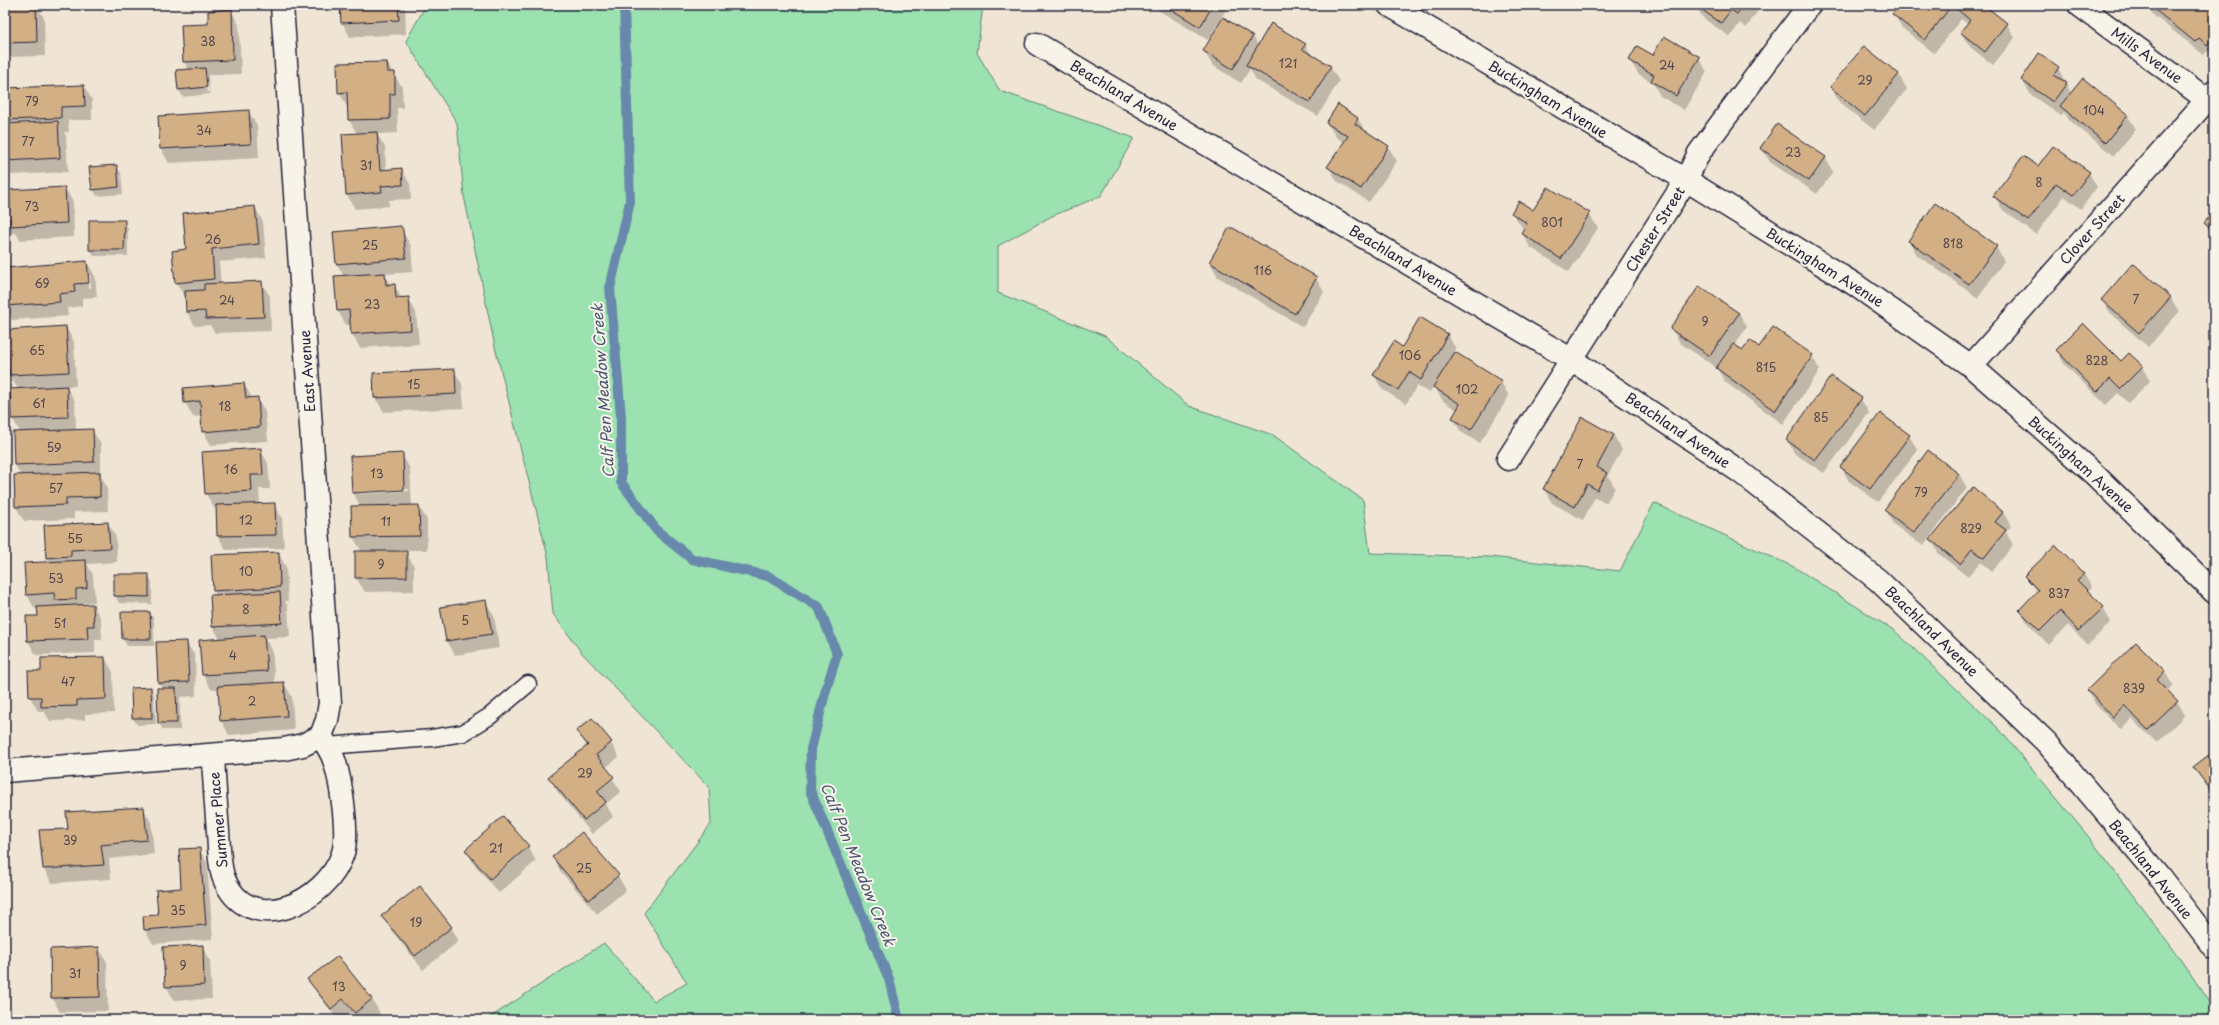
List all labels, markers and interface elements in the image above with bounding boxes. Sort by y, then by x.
street label: Mills Avenue [2107,22,2187,88]
house number: 38 [200,32,216,50]
street label: Beachland Avenue [1066,54,1182,136]
house number: 121 [1279,54,1297,72]
street label: Buckingham Avenue [1485,55,1612,143]
house number: 24 [1659,56,1675,74]
house number: 29 [1857,71,1873,89]
house number: 79 [25,92,39,110]
house number: 104 [2083,101,2105,119]
house number: 34 [196,121,212,139]
house number: 77 [21,132,35,150]
house number: 23 [1785,143,1801,161]
house number: 31 [360,156,372,174]
house number: 8 [2035,173,2043,191]
street label: Chester Street [1620,182,1690,276]
street label: Clover Street [2054,189,2130,269]
house number: 73 [25,197,39,215]
house number: 801 [1541,213,1563,231]
street label: Beachland Avenue [1345,219,1461,301]
street label: Buckingham Avenue [1762,222,1888,312]
house number: 26 [205,230,221,248]
house number: 818 [1943,234,1963,252]
house number: 25 [362,236,378,254]
house number: 116 [1254,261,1272,279]
house number: 69 [34,274,50,292]
house number: 7 [2133,290,2140,308]
house number: 24 [219,291,235,309]
house number: 23 [364,295,380,313]
water label: Calf Pen Meadow Creek [584,302,620,479]
house number: 9 [1701,312,1709,330]
street label: East Avenue [294,329,320,413]
house number: 65 [29,341,45,359]
house number: 106 [1399,346,1421,364]
house number: 828 [2086,351,2109,369]
house number: 815 [1756,358,1776,376]
house number: 15 [407,375,421,393]
house number: 102 [1456,380,1478,398]
street label: Beachland Avenue [1621,387,1735,473]
house number: 61 [32,394,46,412]
house number: 18 [219,397,231,415]
house number: 85 [1814,408,1828,426]
street label: Buckingham Avenue [2024,411,2139,517]
house number: 59 [47,438,61,456]
house number: 7 [1577,455,1584,473]
house number: 16 [224,460,238,478]
house number: 13 [370,464,384,482]
house number: 57 [49,479,63,497]
house number: 79 [1914,483,1928,501]
house number: 12 [239,511,253,529]
house number: 11 [381,512,391,530]
house number: 829 [1960,519,1982,537]
house number: 55 [67,529,83,547]
house number: 9 [377,555,385,573]
house number: 10 [239,562,253,580]
house number: 53 [48,569,64,587]
street label: Beachland Avenue [1881,581,1984,681]
house number: 837 [2048,584,2070,602]
house number: 8 [242,600,250,618]
house number: 5 [461,611,469,629]
house number: 51 [54,614,66,632]
house number: 4 [229,646,237,664]
house number: 47 [61,672,76,690]
house number: 839 [2123,679,2145,697]
house number: 2 [248,692,256,710]
house number: 29 [577,764,593,782]
street label: Summer Place [203,771,233,869]
water label: Calf Pen Meadow Creek [816,779,903,950]
street label: Beachland Avenue [2104,815,2198,924]
house number: 39 [63,831,77,849]
house number: 21 [489,839,503,857]
house number: 25 [576,859,592,877]
house number: 35 [170,901,186,919]
house number: 19 [410,913,422,931]
house number: 9 [179,956,187,974]
house number: 31 [69,964,81,982]
house number: 13 [332,977,346,995]

